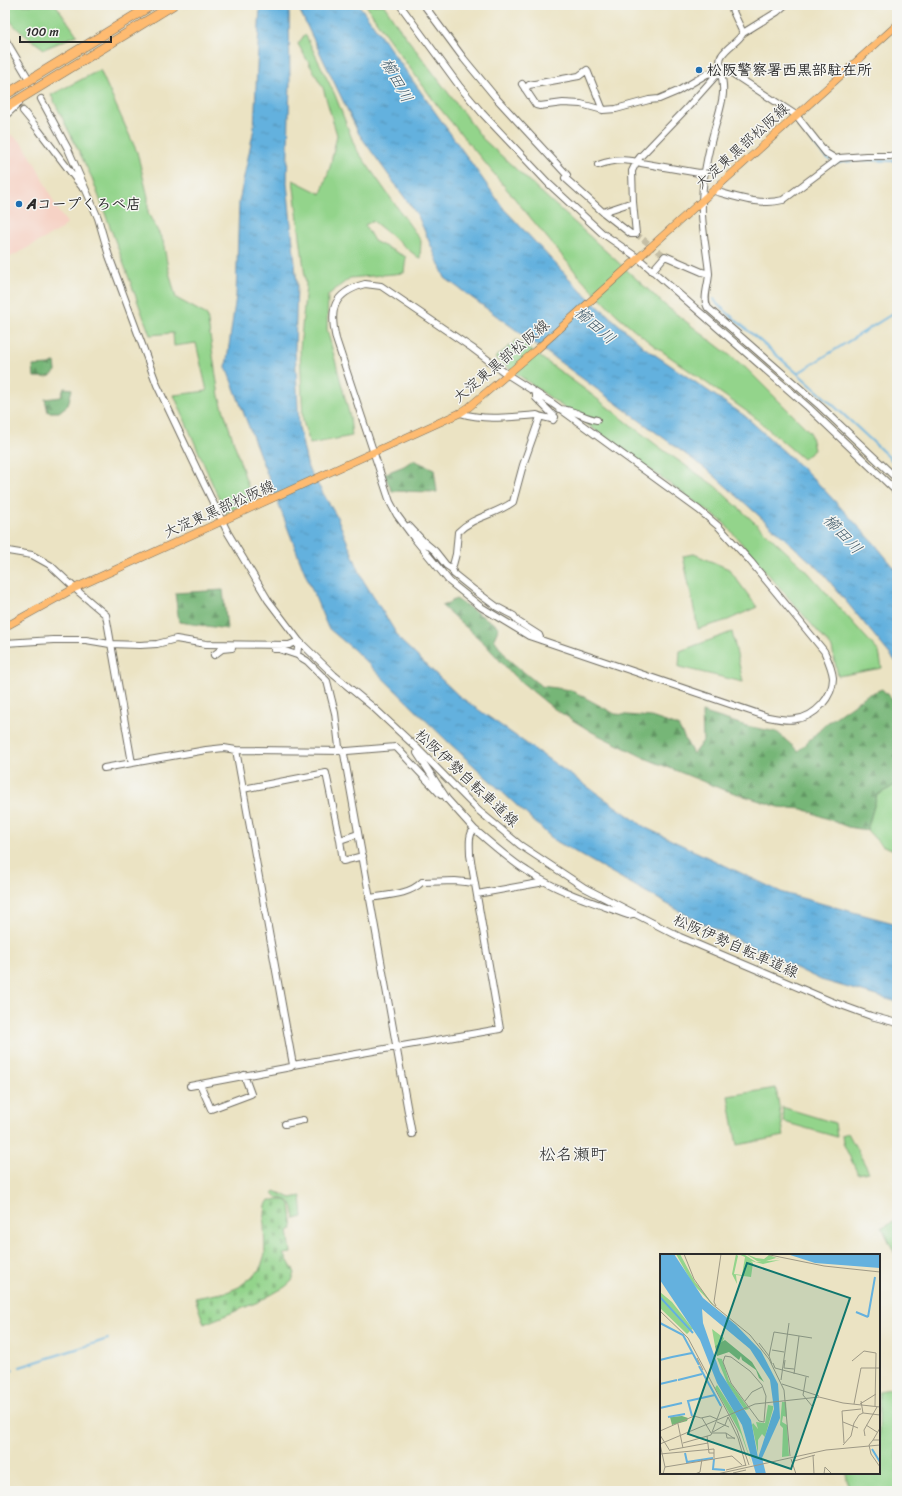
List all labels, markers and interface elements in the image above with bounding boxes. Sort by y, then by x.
scale bar [20,18,111,44]
text: 100 m [26,21,59,43]
water label: 櫛田川 [373,52,421,108]
place label: 松阪警察署西黒部駐在所 [707,57,872,83]
marker: 松阪警察署西黒部駐在所 [694,65,704,75]
street label: 大淀東黒部松阪線 [689,96,795,196]
place label: Aコープくろべ店 [26,191,141,217]
marker: Aコープくろべ店 [14,199,24,209]
water label: 櫛田川 [567,298,623,352]
street label: 大淀東黒部松阪線 [447,312,555,410]
street label: 大淀東黒部松阪線 [159,473,279,545]
water label: 櫛田川 [816,507,870,561]
street label: 松阪伊勢自転車道線 [409,722,525,834]
street label: 松阪伊勢自転車道線 [669,907,803,985]
district label: 松名瀬町 [539,1139,607,1169]
inset map [660,1254,880,1474]

